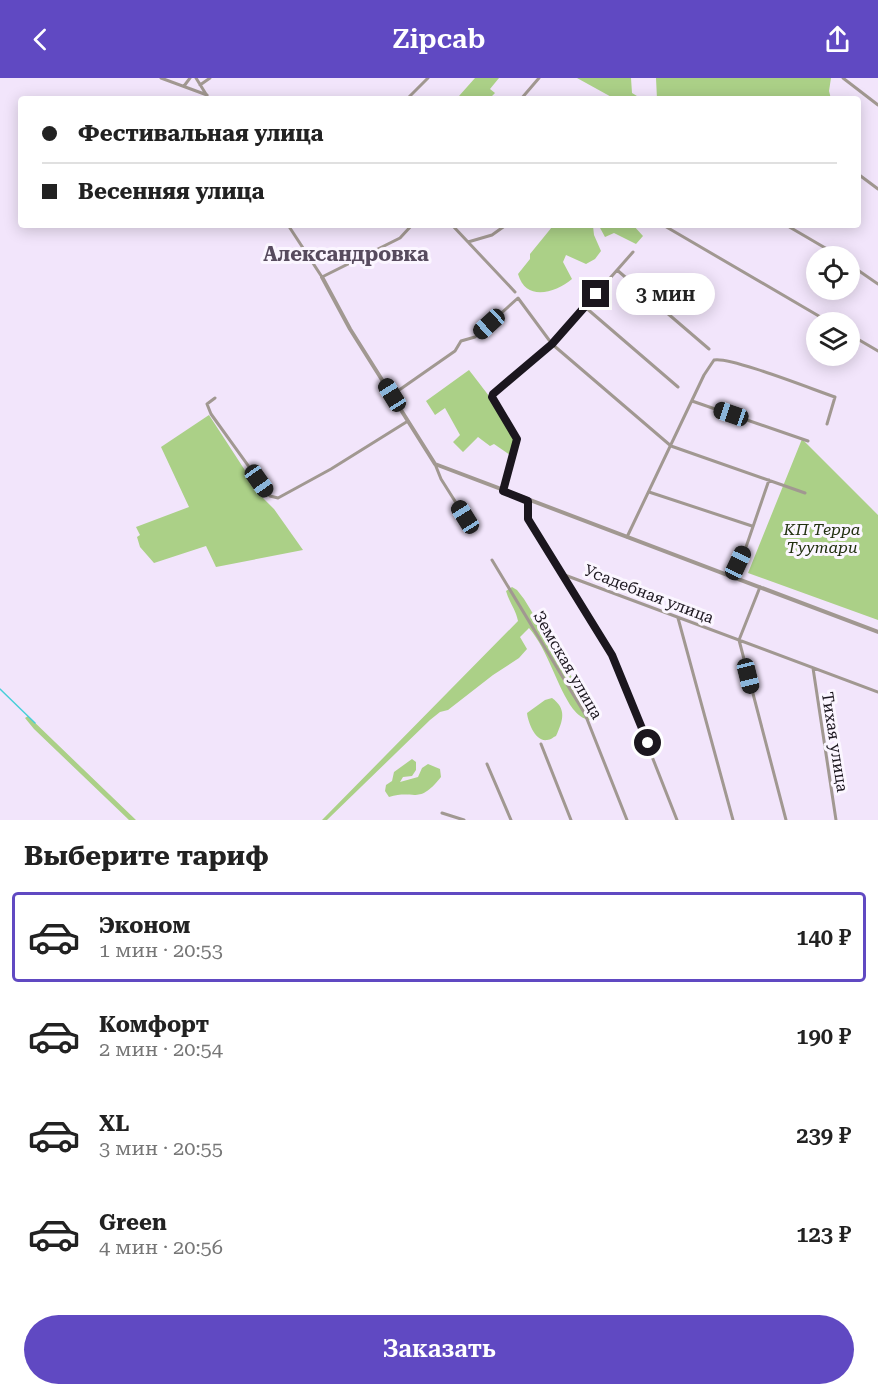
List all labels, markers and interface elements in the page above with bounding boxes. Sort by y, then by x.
icon: back [24,23,57,56]
text: Zipcab [393,23,485,55]
icon: share [821,23,854,56]
text: Фестивальная улица [78,121,323,146]
text: Весенняя улица [78,179,265,204]
district label: Александровка [263,242,429,266]
map controls [806,246,860,366]
button: locate [806,246,860,300]
callout: 3 мин [617,273,716,315]
route end [582,280,609,307]
text: 3 мин [636,282,695,306]
car [470,305,508,343]
button: layers [806,312,860,366]
car [375,375,409,415]
car [711,400,751,428]
car [241,461,277,501]
car [448,497,482,537]
park label: КП Терра Туутари [783,520,861,557]
car [722,543,754,583]
street label: Усадебная улица [582,561,717,628]
street label: Земская улица [529,608,607,723]
car [735,656,761,696]
street label: Тихая улица [818,691,852,794]
route start [634,729,661,756]
text: Выберите тариф [24,840,269,872]
icon: car [27,910,81,964]
text: Эконом [99,913,190,938]
text: 140 ₽ [796,925,851,950]
text: 1 мин · 20:53 [99,938,223,962]
icon: car [27,1009,81,1063]
text: Комфорт [99,1012,209,1037]
text: 190 ₽ [796,1024,851,1049]
text: 2 мин · 20:54 [99,1037,223,1061]
icon: car [27,1108,81,1162]
text: XL [99,1111,129,1136]
text: 239 ₽ [796,1123,851,1148]
text: 3 мин · 20:55 [99,1136,223,1160]
icon: car [27,1207,81,1261]
text: Green [99,1210,167,1235]
text: 123 ₽ [796,1222,851,1247]
text: 4 мин · 20:56 [99,1235,223,1259]
button: Заказать [24,1315,854,1384]

